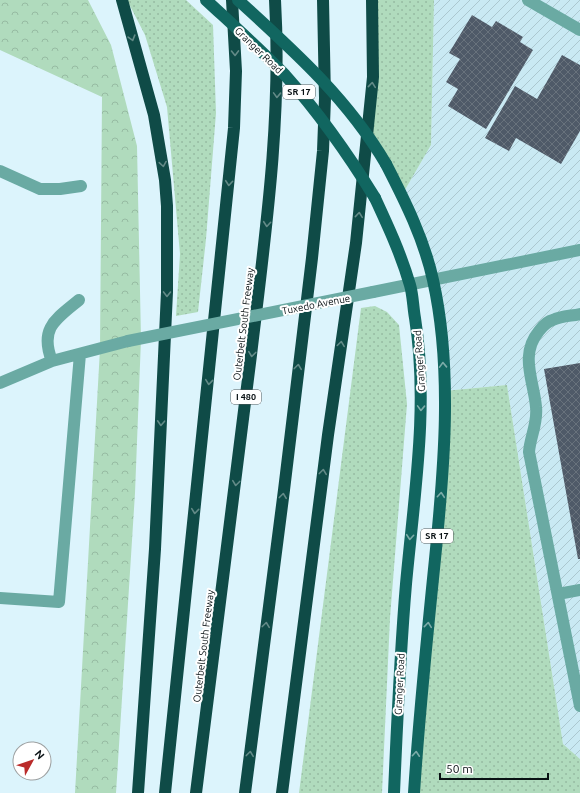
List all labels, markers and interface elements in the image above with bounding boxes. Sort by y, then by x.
street label: Granger Road [233,25,285,76]
one-way arrow [127,34,136,41]
one-way arrow [231,50,239,56]
one-way arrow [367,82,376,89]
road number: SR 17 [283,85,315,99]
one-way arrow [272,92,281,98]
one-way arrow [158,161,167,167]
one-way arrow [225,180,234,186]
one-way arrow [354,212,363,218]
one-way arrow [262,221,271,228]
street label: Outerbelt South Freeway [231,267,256,381]
one-way arrow [163,291,171,297]
street label: Tuxedo Avenue [281,292,351,316]
street label: Granger Road [412,330,427,392]
one-way arrow [336,341,345,347]
one-way arrow [247,351,256,357]
one-way arrow [439,362,447,368]
one-way arrow [294,364,303,370]
one-way arrow [204,378,213,385]
road number: I 480 [231,390,261,404]
one-way arrow [416,405,425,411]
one-way arrow [157,420,166,426]
one-way arrow [318,469,327,475]
one-way arrow [231,480,240,486]
one-way arrow [436,492,445,498]
one-way arrow [278,493,287,500]
one-way arrow [191,508,200,514]
road number: SR 17 [421,529,453,543]
one-way arrow [406,534,415,540]
street label: Outerbelt South Freeway [191,589,216,703]
one-way arrow [261,622,270,628]
one-way arrow [424,622,433,628]
street label: Granger Road [392,653,407,715]
north arrow [12,741,52,781]
text: N [32,748,47,762]
one-way arrow [245,751,254,757]
one-way arrow [412,751,421,757]
scale bar [440,755,548,781]
text: 50 m [446,762,473,775]

